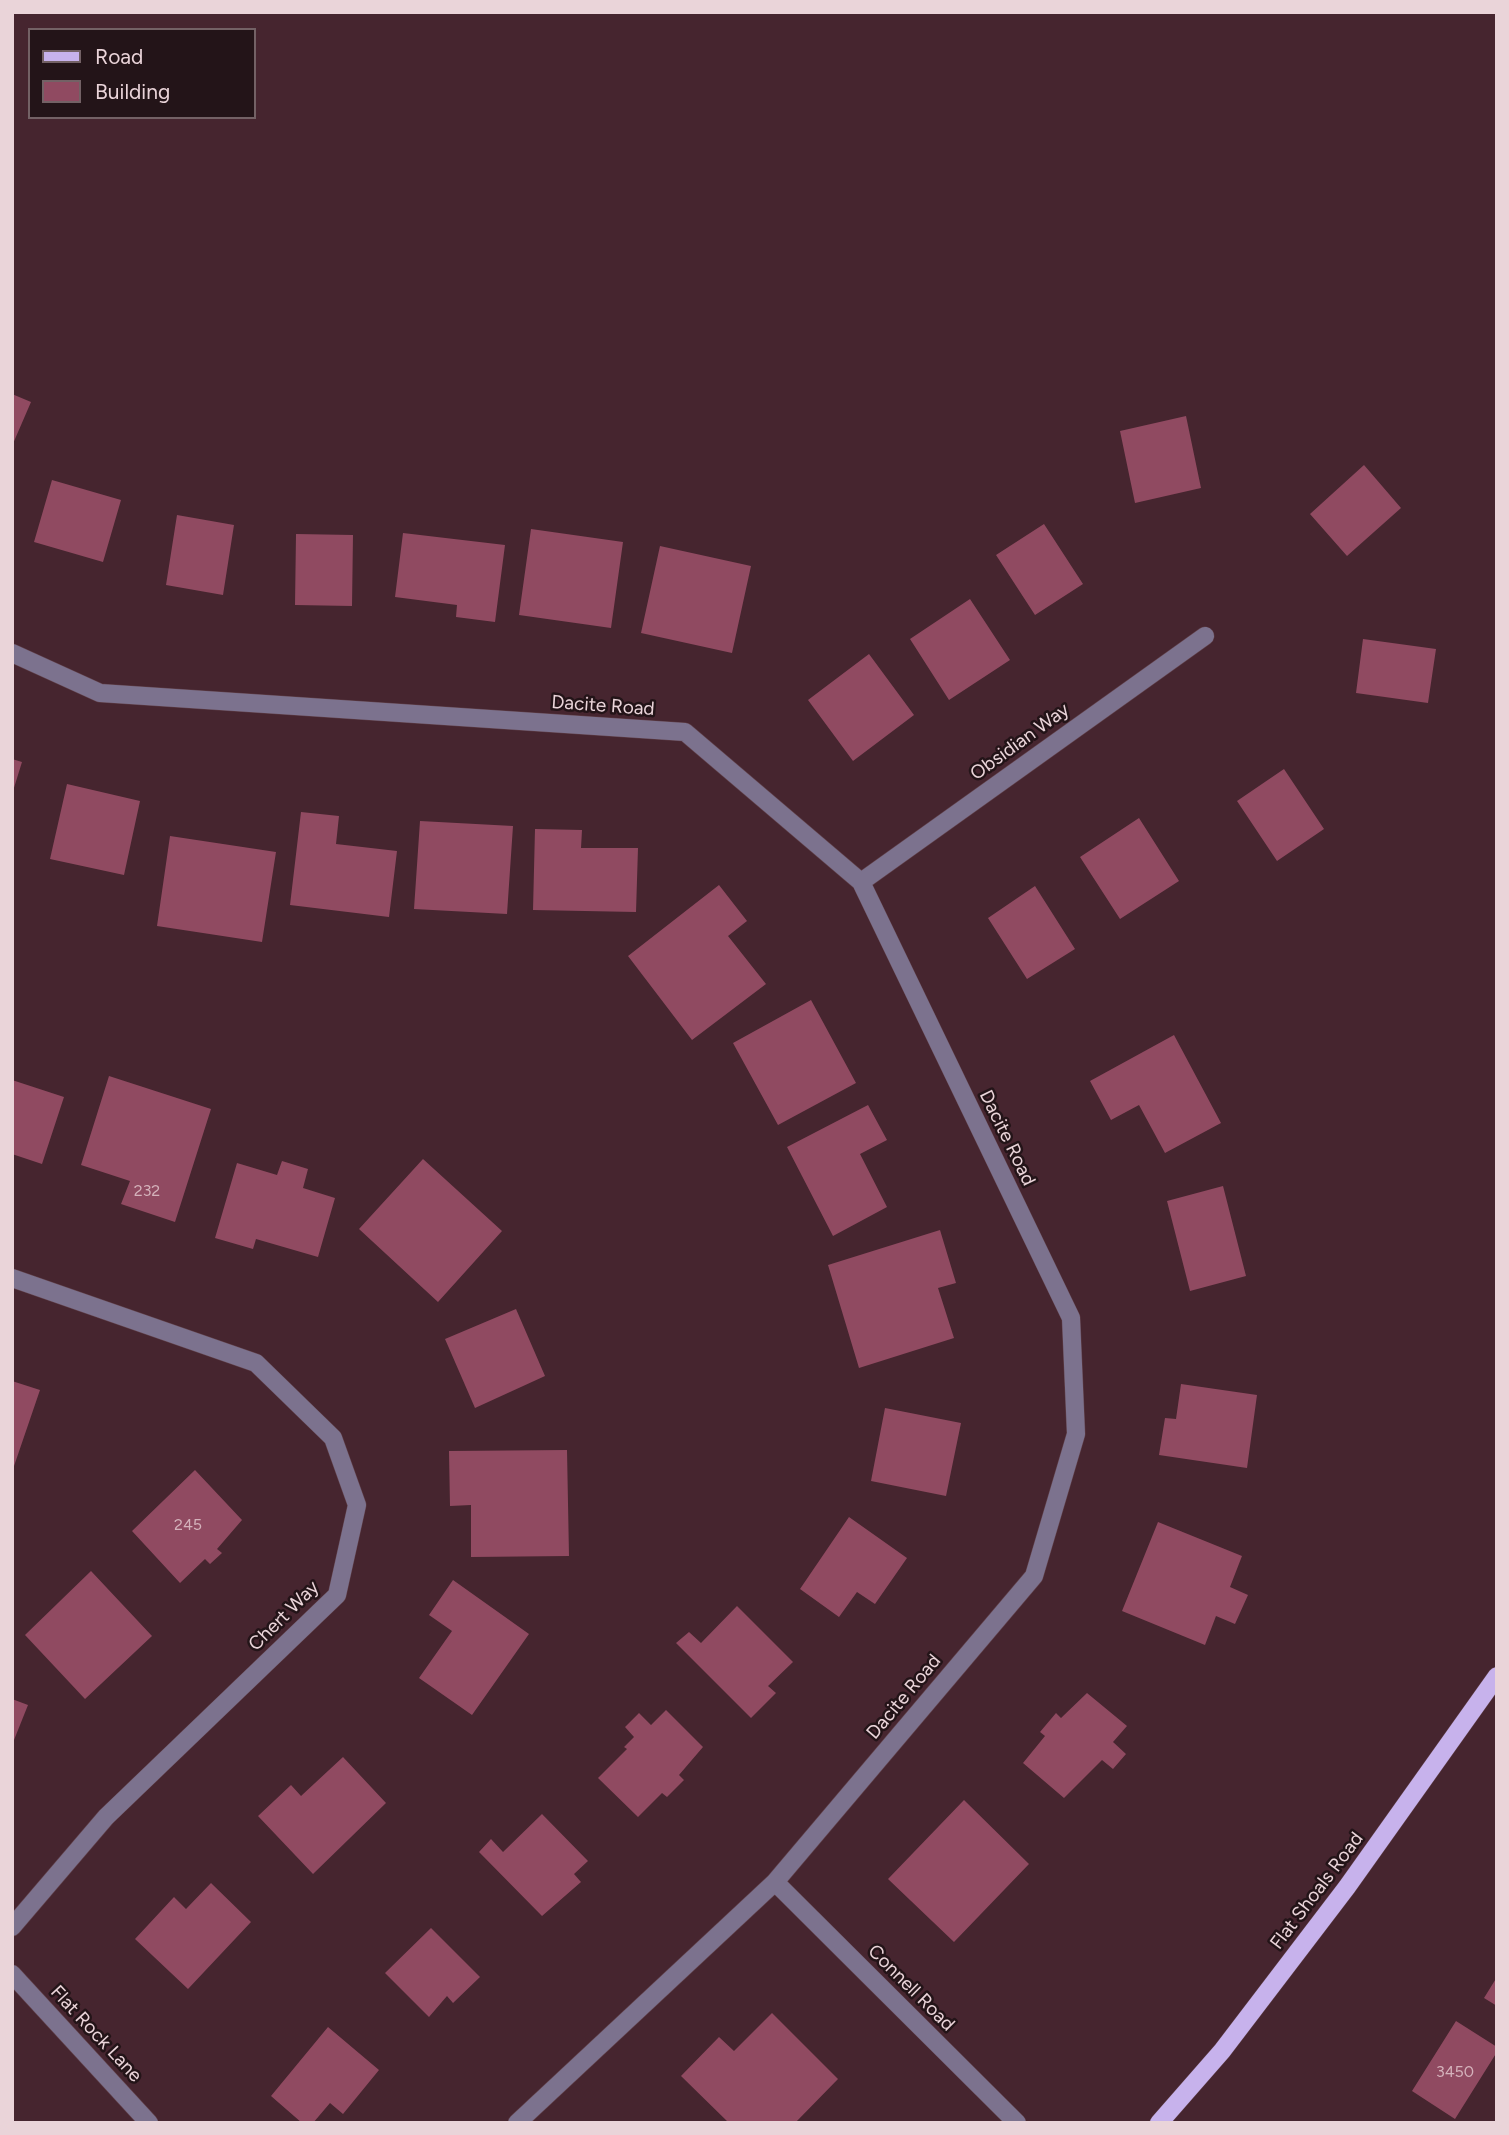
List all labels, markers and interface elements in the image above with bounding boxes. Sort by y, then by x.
legend [28,28,256,119]
text: Road [95,44,143,69]
text: Building [95,79,170,104]
street label: Dacite Road [551,691,655,721]
street label: Obsidian Way [966,698,1074,786]
street label: Dacite Road [974,1087,1040,1189]
house number: 232 [134,1181,160,1201]
house number: 245 [174,1515,202,1535]
street label: Chert Way [244,1576,324,1656]
street label: Dacite Road [862,1650,946,1744]
street label: Flat Shoals Road [1266,1828,1368,1954]
street label: Connell Road [863,1940,959,2036]
street label: Flat Rock Lane [45,1981,147,2087]
house number: 3450 [1436,2062,1474,2082]

